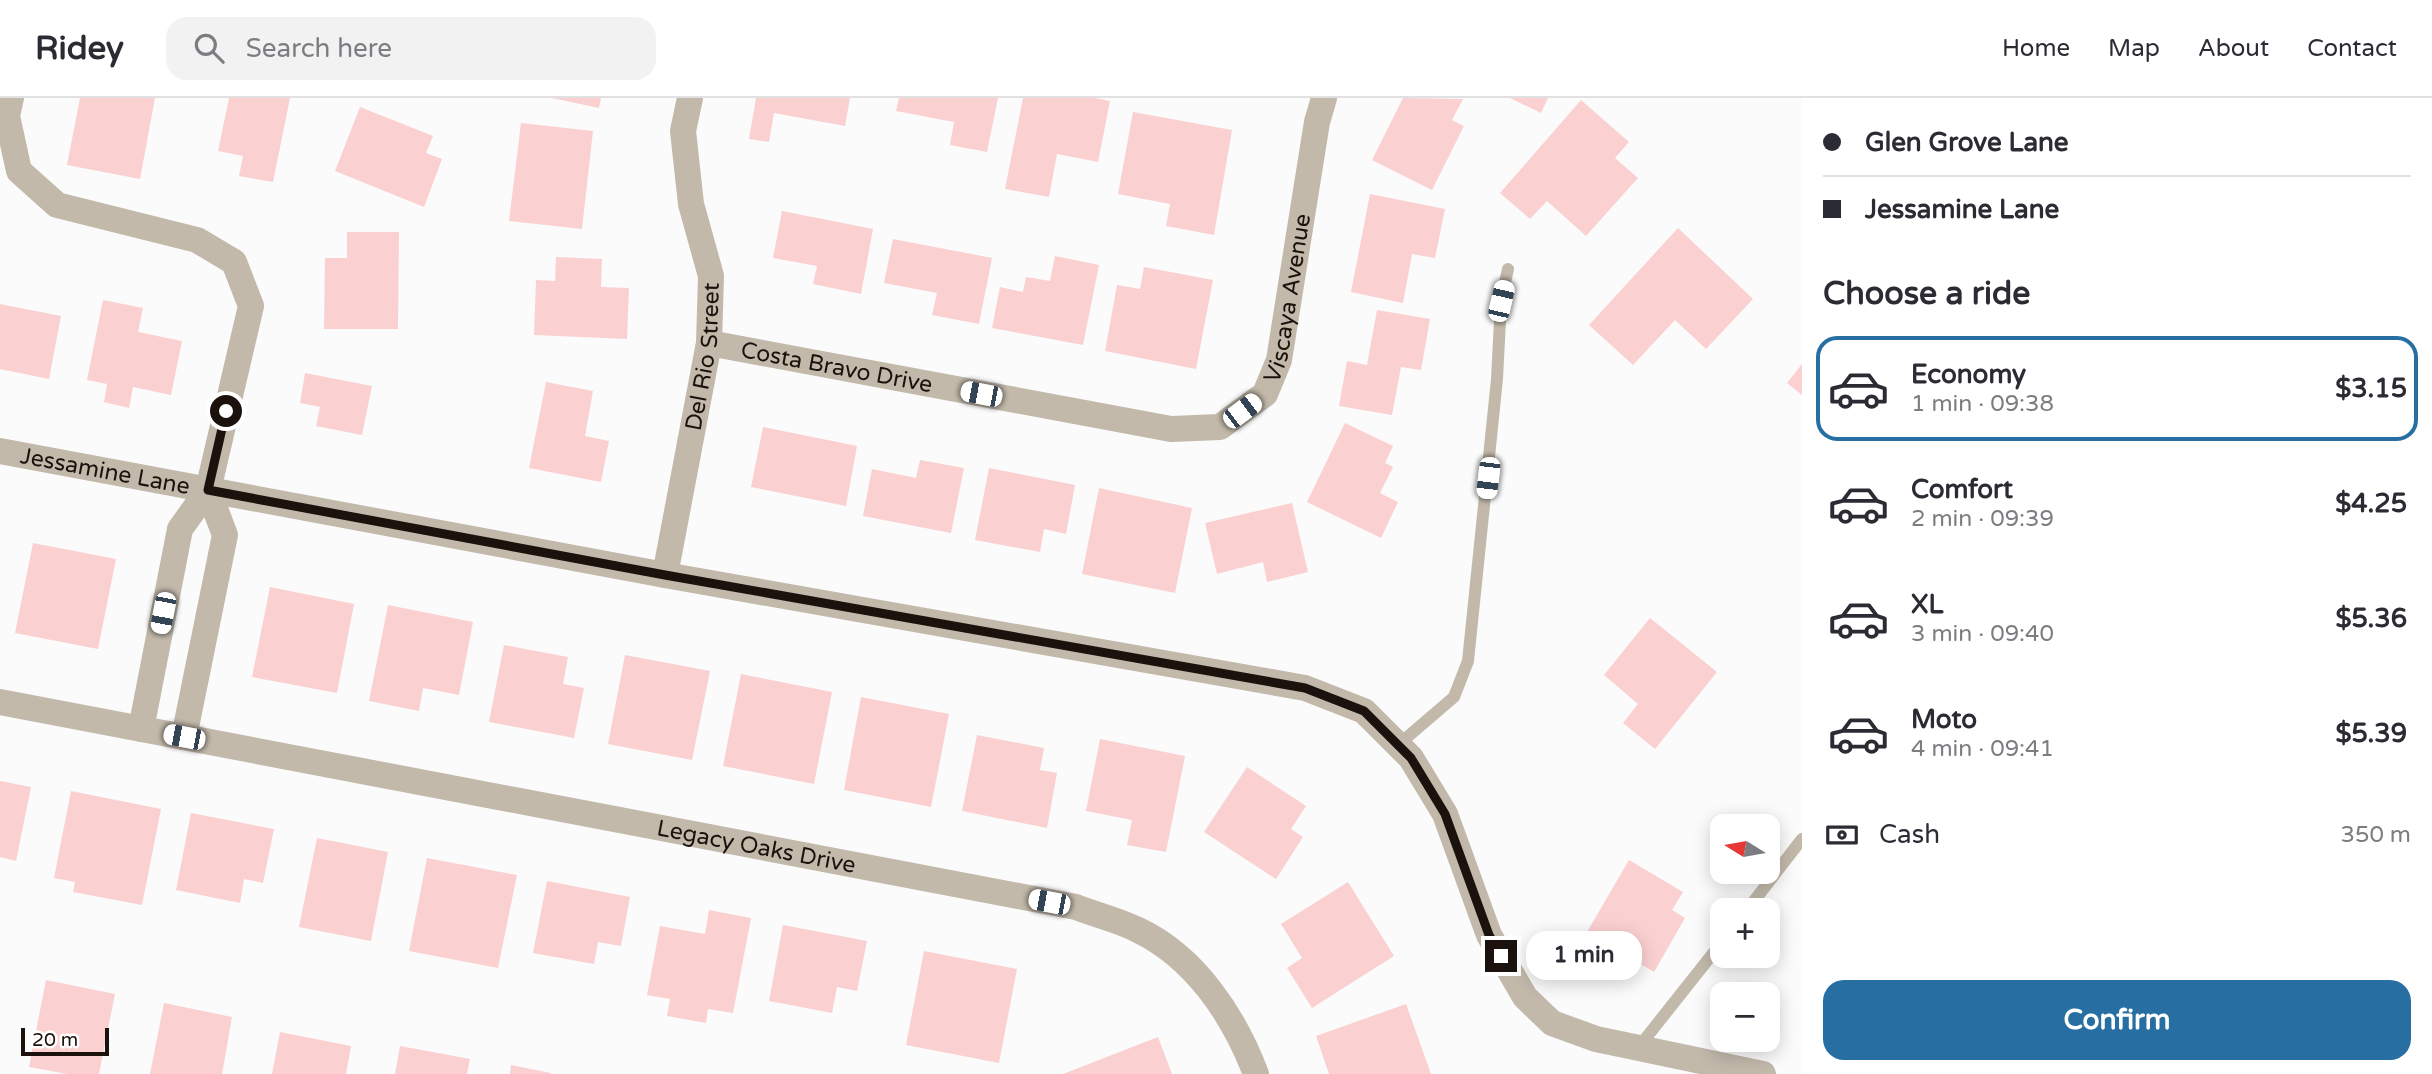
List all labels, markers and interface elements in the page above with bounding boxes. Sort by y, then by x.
search box [166,17,656,80]
text: Ridey [35,29,124,68]
icon: search [190,29,228,67]
text: Search here [246,33,392,64]
text: Home [2002,34,2070,63]
text: Map [2108,34,2160,63]
text: About [2198,34,2269,63]
text: Contact [2307,34,2397,63]
text: Glen Grove Lane [1865,127,2069,158]
text: Jessamine Lane [1865,194,2059,225]
street label: Viscaya Avenue [1258,212,1317,387]
text: Choose a ride [1823,275,2030,313]
car [1487,278,1516,324]
street label: Del Rio Street [680,282,726,433]
street label: Costa Bravo Drive [739,336,935,399]
icon: car [1827,357,1890,420]
text: Economy [1911,359,2026,390]
text: $3.15 [2335,373,2407,404]
car [959,380,1004,408]
car [1219,390,1266,432]
text: 1 min · 09:38 [1911,390,2054,418]
route start [210,395,242,427]
street label: Jessamine Lane [18,442,192,501]
car [1476,456,1501,500]
icon: car [1827,472,1890,535]
text: Comfort [1911,474,2013,505]
text: $4.25 [2335,488,2407,519]
text: 2 min · 09:39 [1911,505,2054,533]
icon: car [1827,587,1890,650]
text: XL [1911,589,1943,620]
car [149,590,178,636]
text: $5.36 [2335,603,2407,634]
text: 3 min · 09:40 [1911,620,2054,648]
icon: car [1827,702,1890,765]
text: Moto [1911,704,1977,735]
text: $5.39 [2335,718,2407,749]
car [162,723,207,751]
text: 4 min · 09:41 [1911,735,2054,763]
street label: Legacy Oaks Drive [654,814,858,880]
north arrow [1710,814,1780,884]
map controls [1710,814,1780,1052]
icon: cash [1823,816,1861,854]
text: Cash [1879,819,1940,850]
text: 350 m [2341,821,2411,849]
car [1027,888,1072,916]
button: + [1710,898,1780,968]
callout: 1 min [1526,932,1641,980]
route end [1485,940,1517,972]
text: 1 min [1553,941,1615,969]
button: Confirm [1823,980,2411,1060]
button: − [1710,982,1780,1052]
scale bar [21,1025,108,1057]
text: 20 m [32,1029,78,1051]

